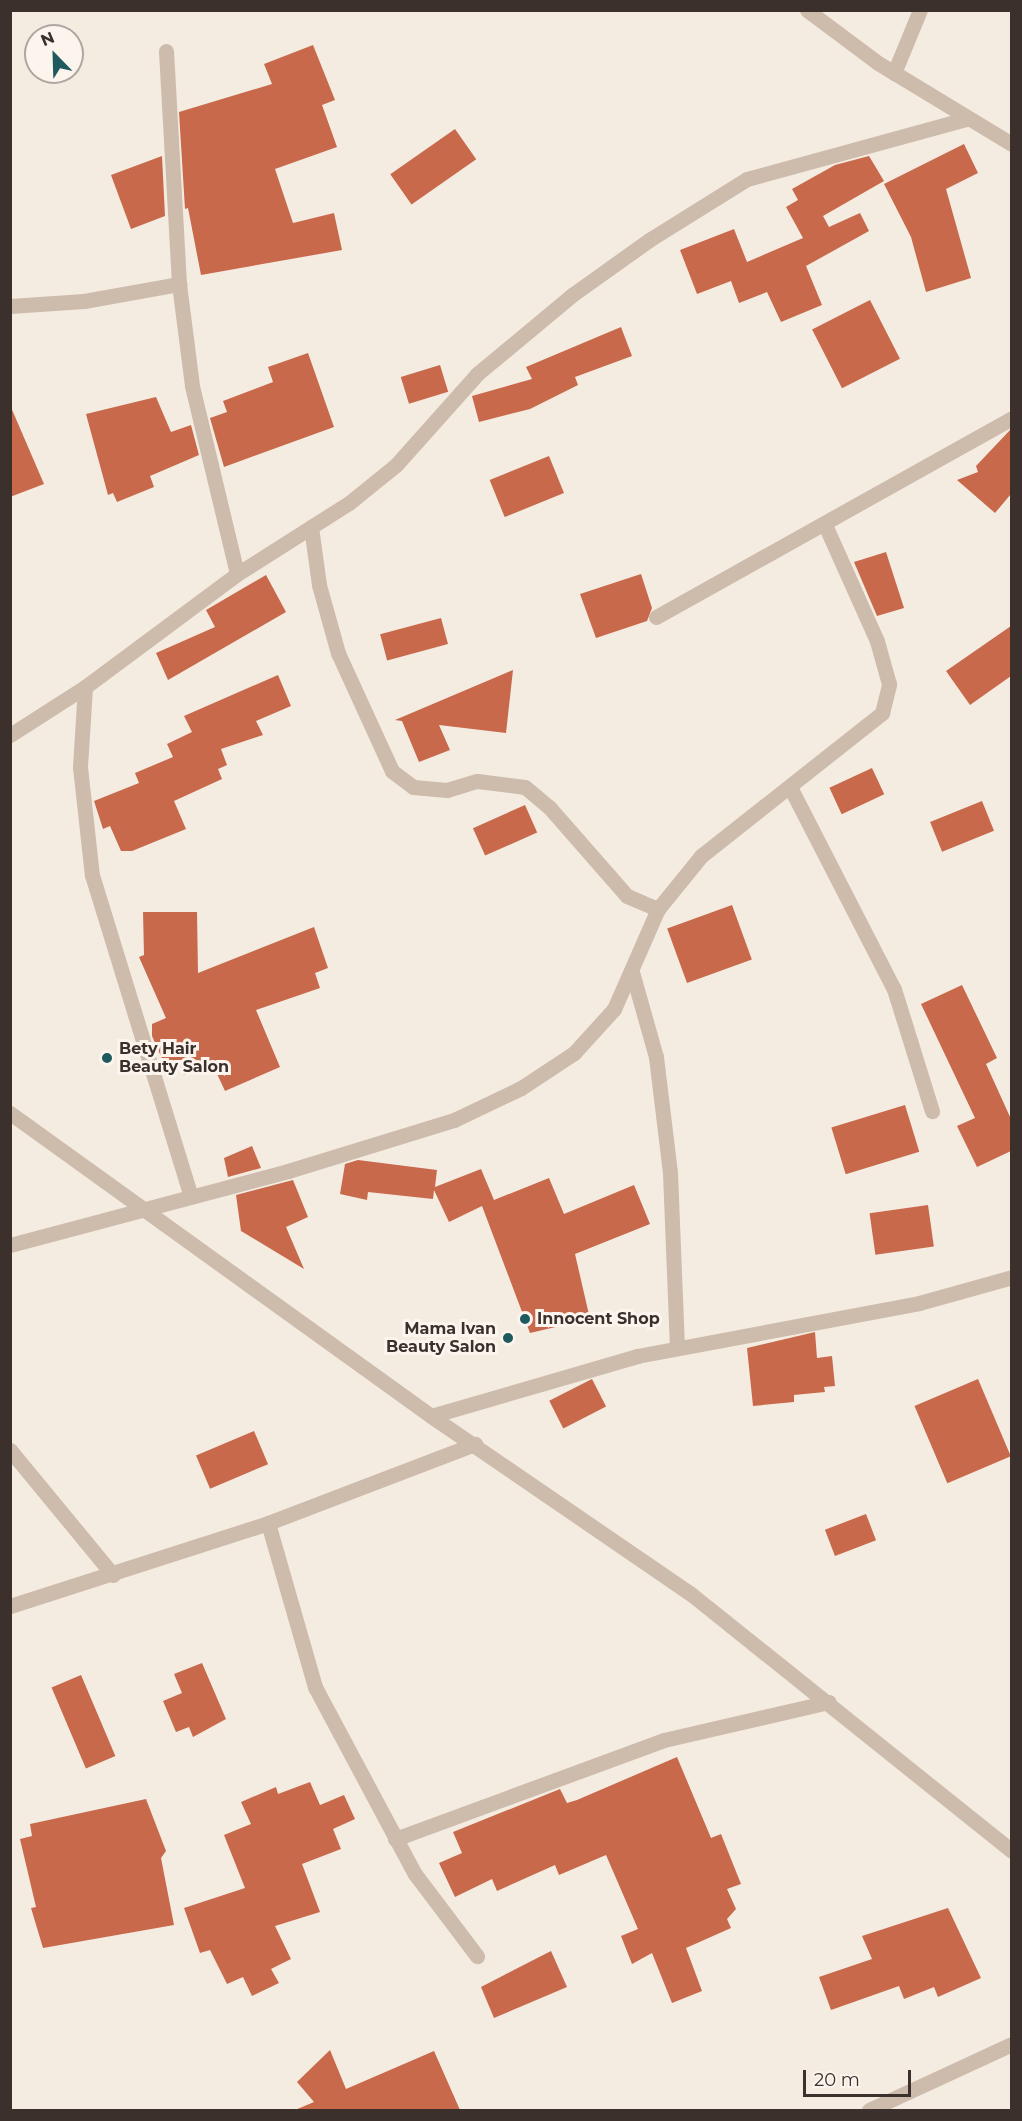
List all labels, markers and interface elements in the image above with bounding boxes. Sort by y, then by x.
north arrow [24,24,84,84]
text: N [38,28,57,50]
place label: Bety Hair Beauty Salon [119,1039,229,1077]
marker: Bety Hair Beauty Salon [100,1051,114,1065]
place label: Innocent Shop [537,1309,660,1329]
marker: Innocent Shop [518,1312,532,1326]
place label: Mama Ivan Beauty Salon [386,1319,496,1357]
marker: Mama Ivan Beauty Salon [501,1331,515,1345]
scale bar [806,2058,914,2096]
text: 20 m [814,2069,860,2091]

